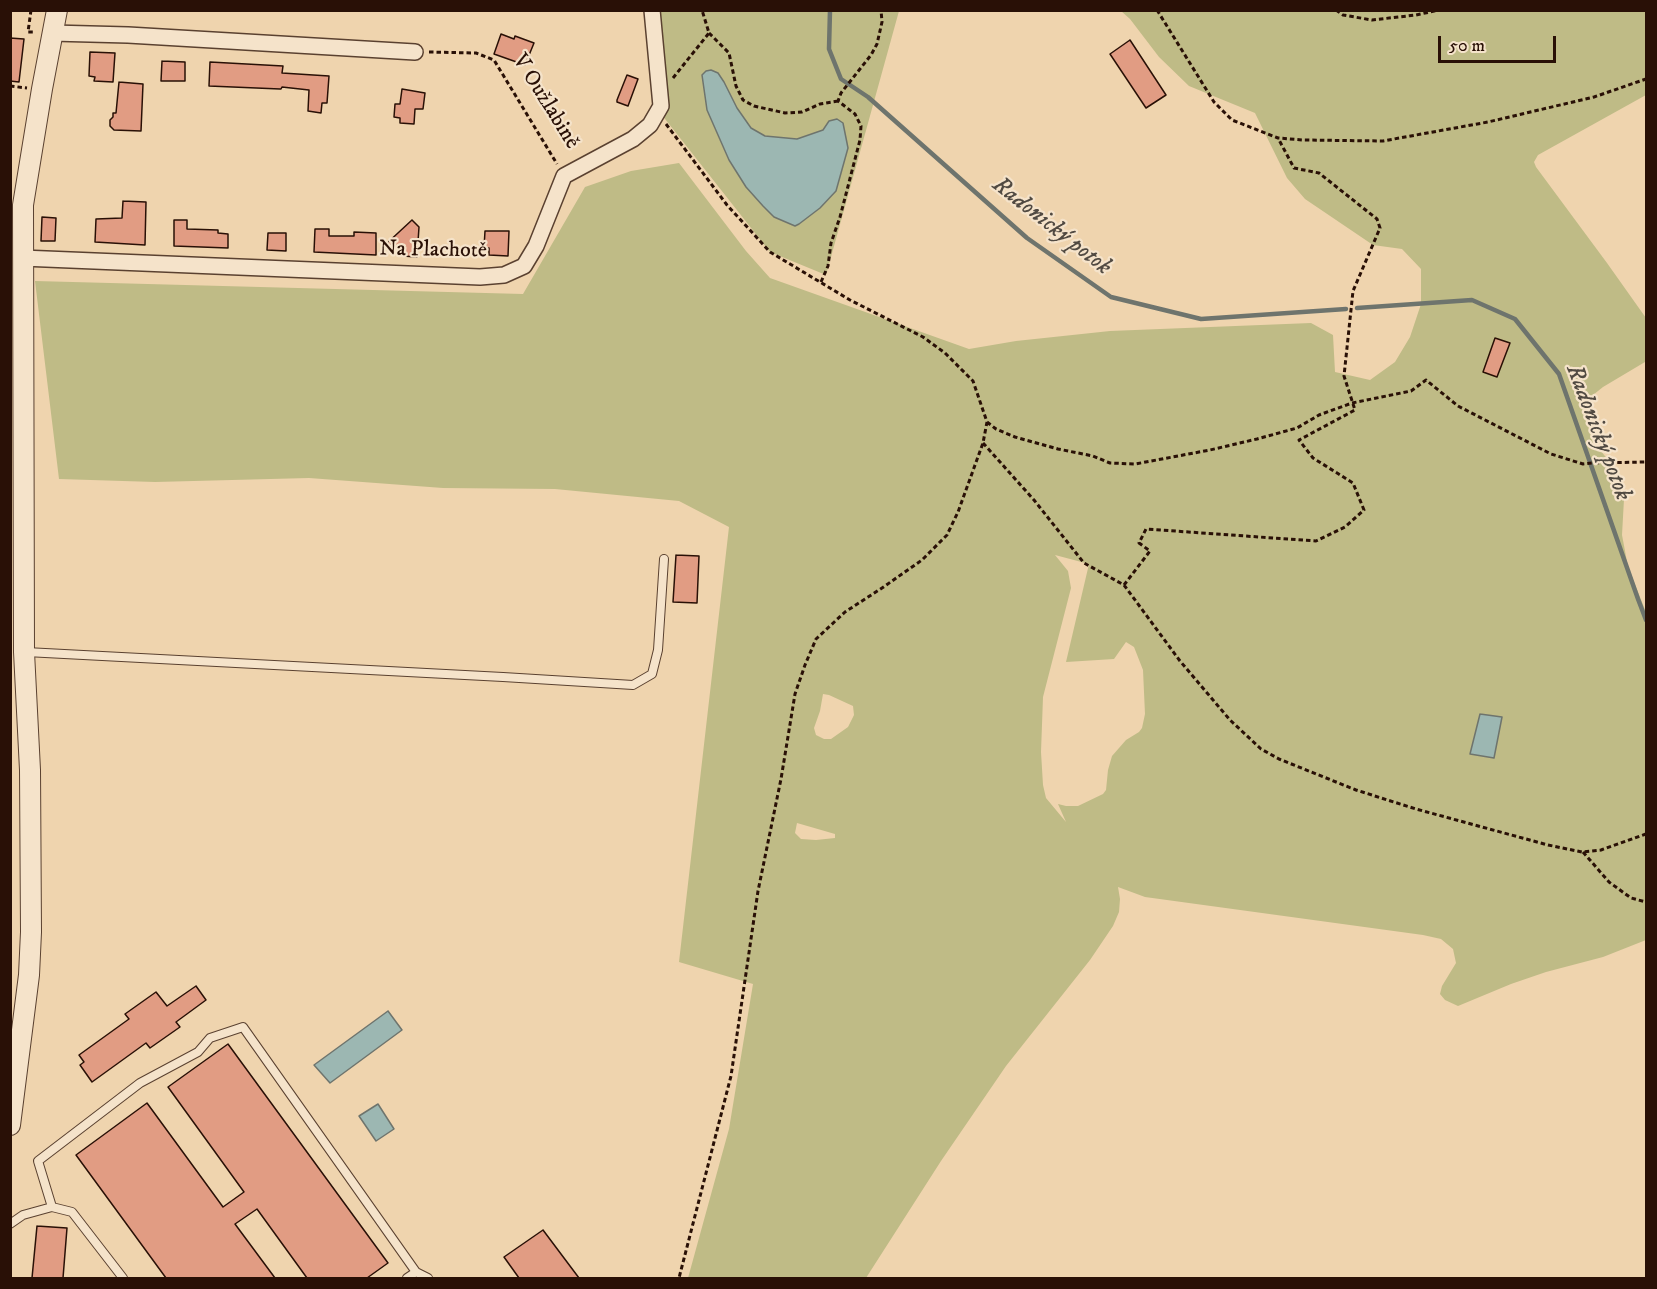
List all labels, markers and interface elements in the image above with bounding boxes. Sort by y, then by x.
scale bar [1441,24,1560,62]
text: 50 m [1449,35,1485,57]
street label: V Oužlabině [505,50,585,154]
water label: Radonický potok [986,172,1116,282]
street label: Na Plachotě [379,237,487,265]
water label: Radonický potok [1558,361,1636,505]

